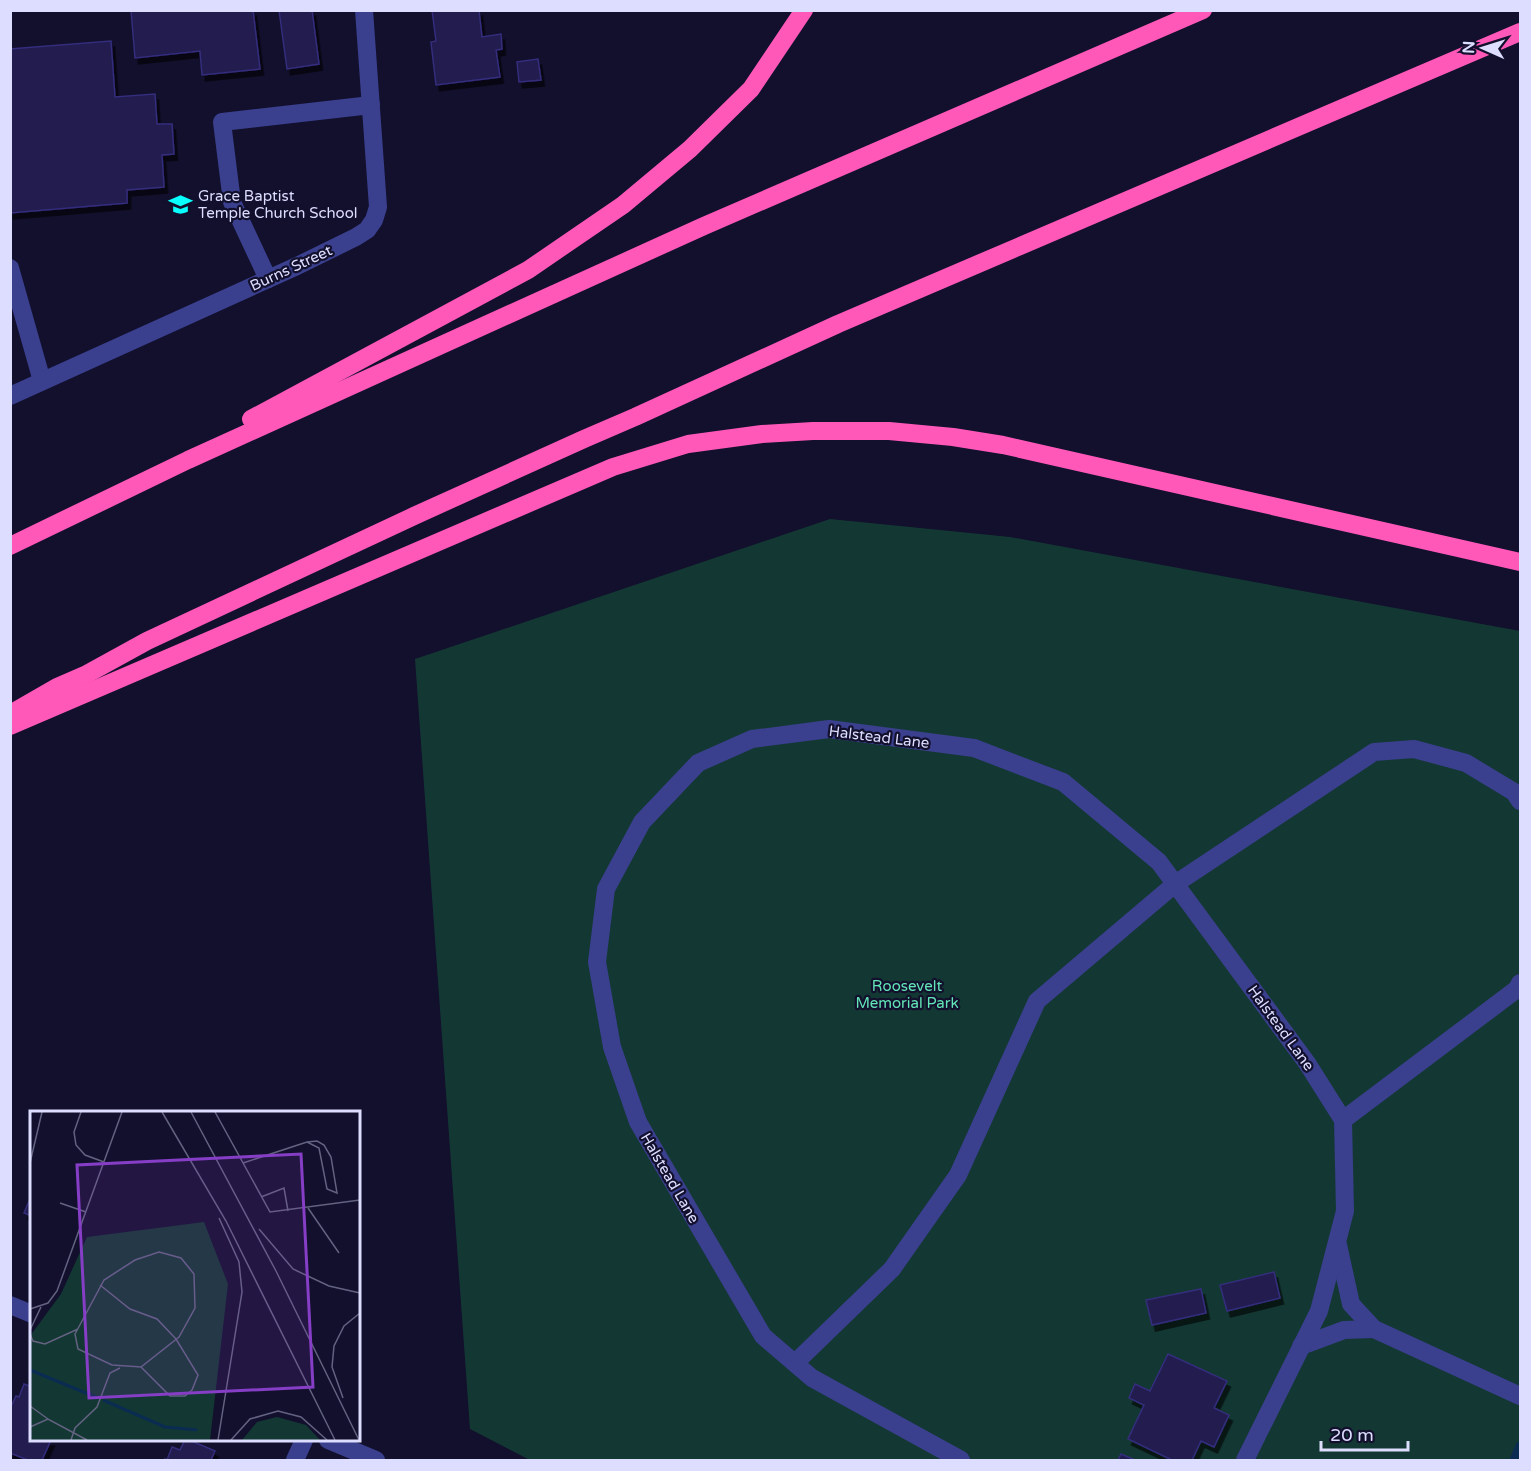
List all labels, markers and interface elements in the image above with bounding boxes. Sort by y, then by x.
north arrow [1453,18,1513,78]
text: N [1459,40,1479,54]
place label: Grace Baptist Temple Church School [198,187,358,222]
school or university icon: Grace Baptist Temple Church School [167,192,193,218]
street label: Burns Street [247,241,335,295]
street label: Halstead Lane [828,722,930,752]
park label: Roosevelt Memorial Park [855,977,959,1012]
street label: Halstead Lane [1244,982,1318,1074]
inset map [30,1111,360,1441]
street label: Halstead Lane [637,1130,703,1226]
scale bar [1321,1414,1408,1452]
text: 20 m [1330,1424,1374,1446]

